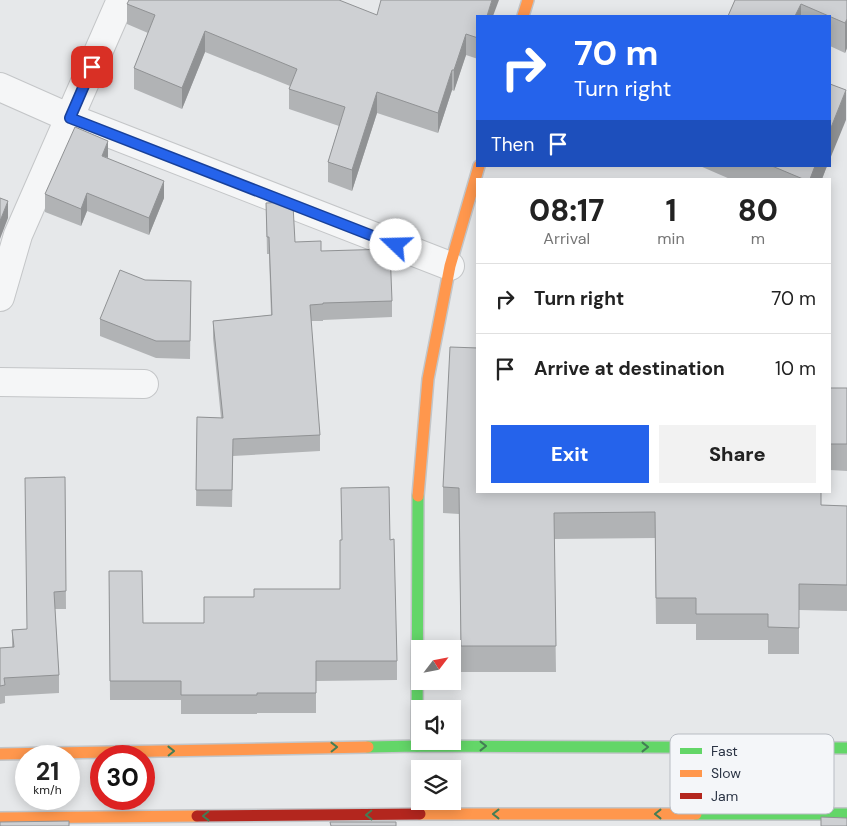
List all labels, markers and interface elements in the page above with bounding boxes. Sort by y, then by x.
text: 70 m [574,30,658,76]
icon: right [491,35,556,100]
pin [71,46,113,88]
icon: arrive [78,53,106,81]
text: Turn right [574,74,671,103]
icon: arrive [544,130,572,158]
text: Then [491,132,534,157]
text: 08:17 [529,191,604,230]
text: 1 [665,191,677,230]
text: 80 [738,191,778,230]
position arrow [369,218,421,270]
text: Arrival [543,228,590,249]
text: min [657,228,685,249]
text: m [751,228,765,249]
icon: right [491,285,519,313]
text: Turn right [534,286,624,311]
text: 70 m [771,286,816,311]
icon: arrive [491,355,519,383]
text: Arrive at destination [534,356,725,381]
text: 10 m [775,356,816,381]
button: Exit [491,425,649,483]
button: Share [659,425,816,483]
north arrow [411,640,461,690]
map controls [411,640,461,810]
button: sound [411,700,461,750]
legend [670,734,834,814]
one-way arrow [480,741,487,751]
one-way arrow [330,742,338,752]
one-way arrow [642,742,650,752]
text: Fast [711,742,738,760]
speed limit sign: 30 [90,745,155,810]
one-way arrow [167,745,175,756]
text: 21 [36,755,59,788]
button: layers [411,760,461,810]
text: Slow [711,764,741,782]
text: km/h [33,782,62,798]
text: Jam [711,787,738,805]
one-way arrow [492,809,500,819]
one-way arrow [654,809,662,819]
one-way arrow [365,810,372,820]
one-way arrow [202,811,210,822]

